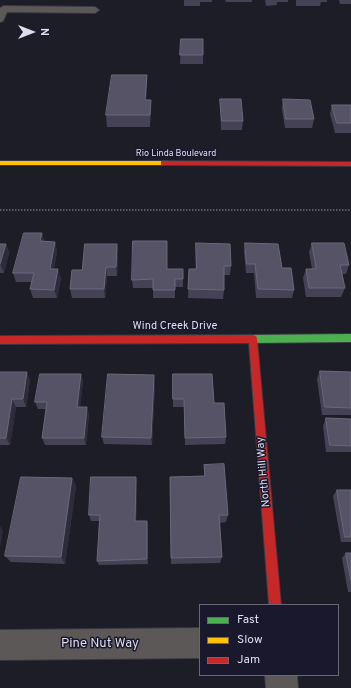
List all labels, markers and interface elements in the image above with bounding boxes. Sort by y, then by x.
north arrow [12,12,52,52]
text: N [37,28,51,36]
street label: Rio Linda Boulevard [136,149,216,159]
street label: Wind Creek Drive [133,320,217,334]
street label: North Hill Way [254,436,274,508]
legend [199,604,339,676]
text: Fast [237,612,259,628]
text: Slow [237,632,263,648]
street label: Pine Nut Way [61,636,139,652]
text: Jam [237,652,260,668]

